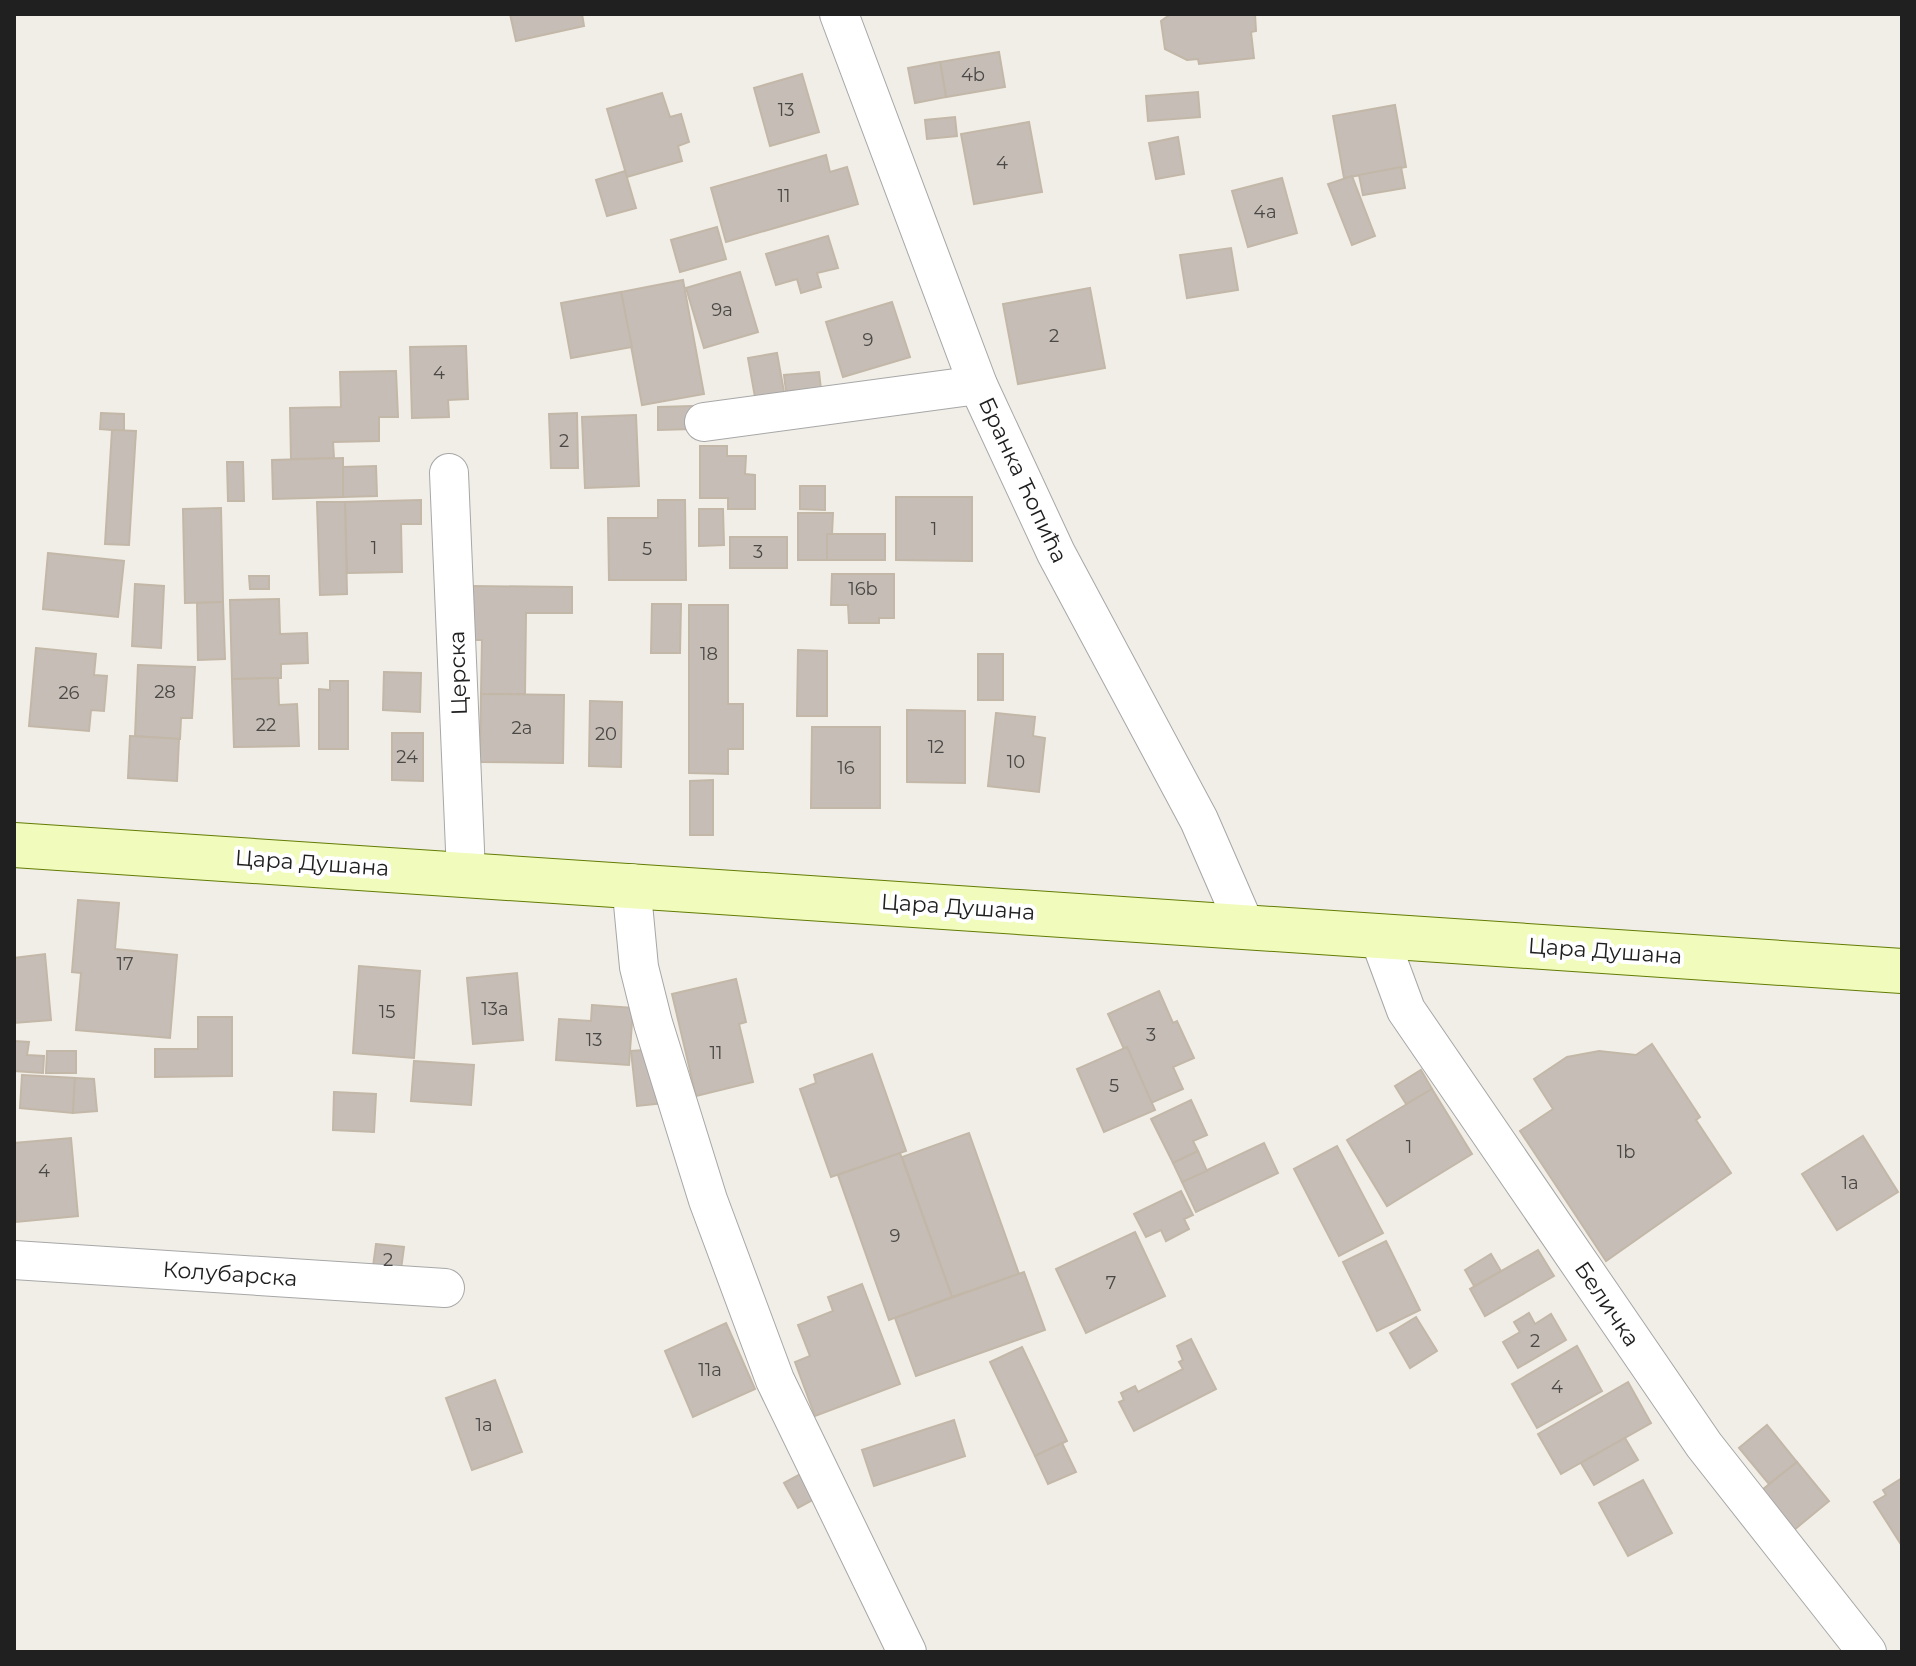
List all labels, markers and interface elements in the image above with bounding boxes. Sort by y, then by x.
house number: 4b [961,64,985,86]
house number: 13 [778,99,794,121]
house number: 4 [996,152,1008,174]
house number: 11 [778,185,791,207]
house number: 4a [1253,201,1277,223]
house number: 9a [711,299,733,321]
house number: 2 [1049,325,1059,347]
house number: 9 [863,329,874,351]
house number: 4 [433,362,445,384]
street label: Бранка Ћопића [973,393,1073,567]
house number: 2 [559,430,569,452]
house number: 1 [931,518,937,540]
house number: 1 [371,537,377,559]
house number: 5 [642,538,652,560]
house number: 3 [753,541,763,563]
house number: 16b [848,578,878,600]
street label: Церска [443,630,473,716]
house number: 18 [700,643,718,665]
house number: 28 [154,681,176,703]
house number: 26 [58,682,80,704]
house number: 22 [256,714,276,736]
house number: 2a [512,717,532,739]
house number: 20 [595,723,617,745]
house number: 12 [928,736,944,758]
house number: 24 [396,746,418,768]
house number: 10 [1007,751,1025,773]
house number: 16 [837,757,855,779]
street label: Цара Душана [234,844,390,882]
street label: Цара Душана [880,888,1036,926]
street label: Цара Душана [1527,932,1683,970]
house number: 17 [116,953,134,975]
house number: 13a [481,998,509,1020]
house number: 15 [379,1001,395,1023]
house number: 3 [1146,1024,1156,1046]
house number: 13 [586,1029,602,1051]
house number: 11 [710,1042,723,1064]
house number: 5 [1109,1075,1119,1097]
house number: 1 [1406,1136,1412,1158]
house number: 1b [1617,1141,1635,1163]
house number: 4 [38,1160,50,1182]
house number: 1a [1841,1172,1859,1194]
house number: 9 [890,1225,901,1247]
house number: 2 [383,1249,393,1271]
street label: Колубарска [162,1256,298,1292]
street label: Беличка [1569,1256,1645,1352]
house number: 7 [1106,1272,1116,1294]
house number: 2 [1530,1330,1540,1352]
house number: 11a [698,1359,722,1381]
house number: 4 [1551,1376,1563,1398]
house number: 1a [475,1414,493,1436]

